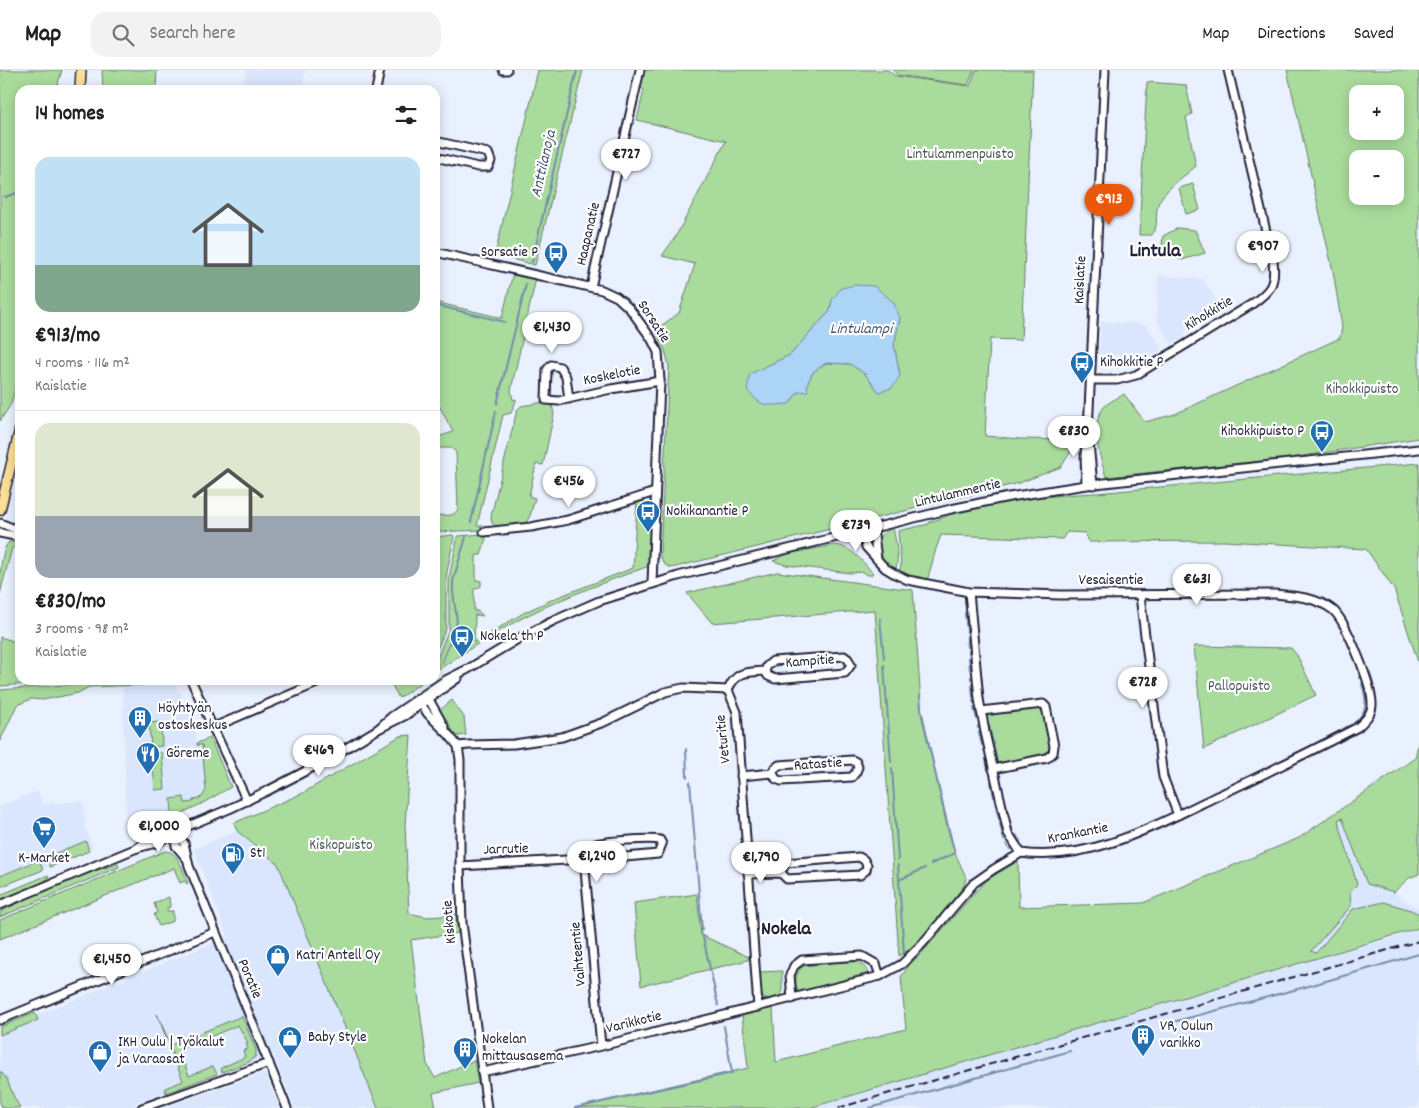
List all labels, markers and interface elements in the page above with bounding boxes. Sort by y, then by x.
search box [91,12,441,57]
text: Map [25,18,61,52]
icon: search [109,21,137,49]
text: Search here [149,21,235,48]
text: Map [1202,22,1229,47]
text: Directions [1257,22,1326,47]
text: Saved [1354,22,1394,47]
map controls [1349,85,1404,205]
button: + [1349,85,1404,140]
text: 14 homes [35,100,105,130]
icon: filters [392,101,420,129]
water label: Anttilanoja [525,127,563,200]
pin: €727 [596,138,656,181]
text: €727 [612,143,640,166]
park label: Lintulammenpuisto [906,144,1014,166]
button: − [1349,150,1404,205]
pin: €913 [1079,184,1139,226]
text: €913 [1096,188,1122,211]
icon: home [183,190,273,280]
street label: Haapanatie [571,200,607,268]
pin: €907 [1233,230,1293,273]
text: €907 [1247,235,1279,258]
district label: Lintula [1129,238,1181,266]
bus stop icon: Sorsatie P [543,240,569,274]
place label: Sorsatie P [481,242,538,264]
street label: Kaislatie [1069,255,1093,305]
street label: Kihokkitie [1181,291,1238,337]
street label: Sorsatie [631,296,675,348]
pin: €1,430 [511,312,593,354]
text: €1,430 [533,316,571,339]
water label: Lintulampi [830,318,895,341]
text: €913/mo [35,322,100,352]
bus stop icon: Kihokkitie P [1069,350,1095,384]
text: 4 rooms · 116 m² [35,352,130,375]
place label: Kihokkitie P [1100,352,1164,374]
street label: Koskelotie [582,360,643,392]
text: Kaislatie [35,375,87,398]
park label: Kihokkipuisto [1326,379,1399,401]
pin: €830 [1044,416,1104,458]
bus stop icon: Kihokkipuisto P [1309,419,1335,453]
text: €830 [1058,420,1090,443]
place label: Kihokkipuisto P [1221,421,1304,443]
icon: home [183,455,273,545]
pin: €456 [539,466,599,508]
text: €456 [554,470,584,493]
street label: Lintulammentie [913,473,1003,515]
bus stop icon: Nokikanantie P [635,499,661,533]
place label: Nokikanantie P [666,501,748,523]
pin: €739 [826,510,886,552]
text: €739 [841,514,871,537]
pin: €631 [1167,564,1227,606]
text: €631 [1183,568,1211,591]
street label: Vesaisentie [1079,570,1144,592]
text: €830/mo [35,588,106,618]
text: 3 rooms · 98 m² [35,618,129,641]
bus stop icon: Nokela th P [449,624,475,658]
place label: Nokela th P [480,626,544,648]
text: Kaislatie [35,641,87,664]
street label: Kampitie [785,649,836,675]
pin: €728 [1113,666,1173,709]
text: €728 [1129,671,1157,694]
park label: Pallopuisto [1208,676,1270,698]
place label: Höyhtyän ostoskeskus [158,698,228,737]
building icon: Höyhtyän ostoskeskus [127,705,153,739]
street label: Veturitie [710,713,738,765]
pin: €469 [289,734,349,777]
text: €469 [304,739,334,762]
restaurant icon: Göreme [135,741,161,775]
place label: Göreme [166,743,210,765]
street label: Ratastie [793,752,843,778]
pin: €1,000 [118,810,200,853]
supermarket icon: K-Market [31,815,57,849]
text: €1,000 [138,815,180,838]
street label: Krankantie [1046,817,1111,851]
park label: Kiskopuisto [309,835,373,857]
street label: Jarrutie [483,838,529,862]
pin: €1,240 [556,840,638,883]
fuel station icon: St1 [220,841,246,875]
pin: €1,790 [720,842,802,884]
place label: St1 [250,843,265,865]
text: €1,240 [578,845,616,868]
text: €1,790 [742,846,780,869]
place label: K-Market [18,848,70,870]
street label: Kiskotie [437,899,463,945]
district label: Nokela [761,916,812,944]
street label: Vaihteentie [565,921,593,987]
shop icon: Katri Antell Oy [265,943,291,977]
pin: €1,450 [71,944,153,986]
place label: Katri Antell Oy [296,945,381,967]
text: €1,450 [93,948,131,971]
street label: Poratie [231,956,267,1003]
street label: Varikkotie [604,1005,664,1040]
place label: VR, Oulun varikko [1160,1016,1213,1055]
building icon: VR, Oulun varikko [1130,1023,1156,1057]
shop icon: Baby Style [277,1025,303,1059]
place label: Baby Style [308,1027,367,1049]
place label: Nokelan mittausasema [482,1029,564,1068]
place label: IKH Oulu | Työkalut ja Varaosat [116,1032,225,1071]
building icon: Nokelan mittausasema [452,1036,478,1070]
shop icon: IKH Oulu | Työkalut ja Varaosat [87,1039,113,1073]

